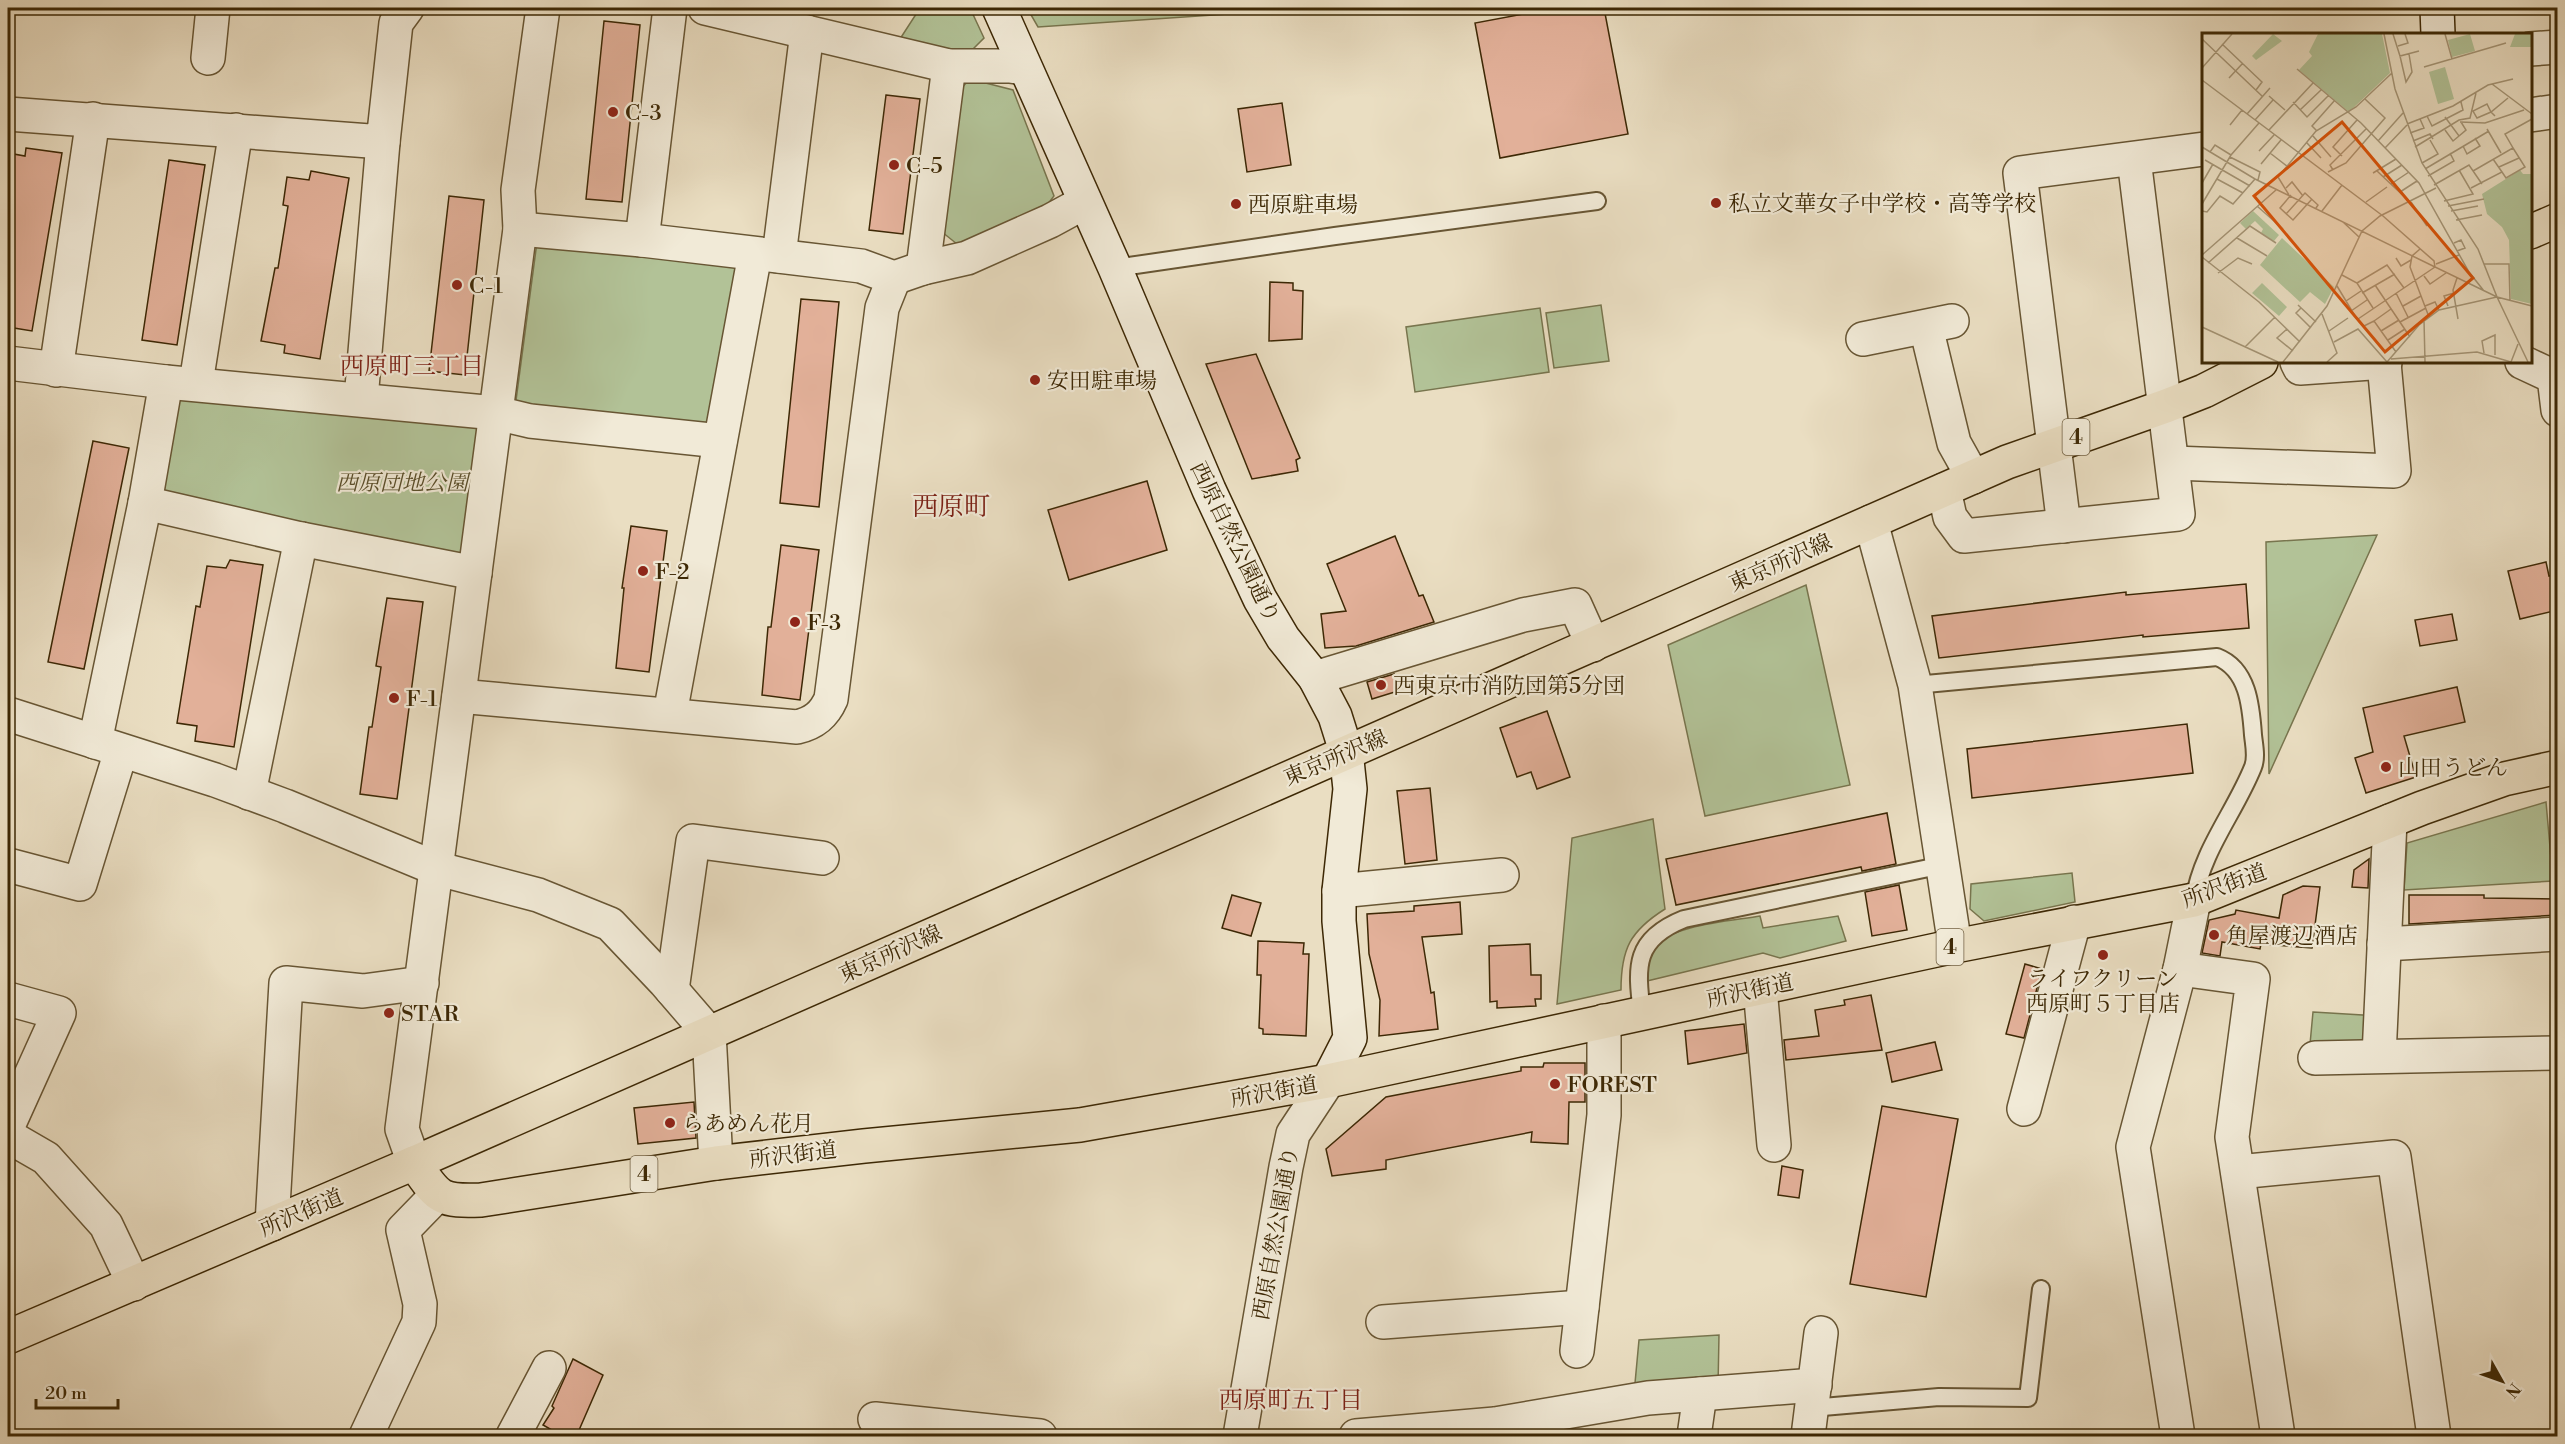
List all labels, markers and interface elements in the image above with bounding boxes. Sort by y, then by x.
inset map [2202,33,2532,363]
place label: C-3 [625,100,662,127]
marker: C-3 [606,105,620,119]
place label: C-5 [906,153,943,180]
marker: C-5 [887,158,901,172]
place label: 私立文華女子中学校・高等学校 [1728,191,2036,218]
place label: 西原駐車場 [1248,192,1358,219]
marker: 私立文華女子中学校・高等学校 [1709,196,1723,210]
marker: 西原駐車場 [1229,197,1243,211]
place label: C-1 [469,273,503,300]
marker: C-1 [450,278,464,292]
district label: 西原町三丁目 [340,352,484,382]
place label: 安田駐車場 [1047,368,1157,395]
marker: 安田駐車場 [1028,373,1042,387]
road number: 4 [2062,419,2090,455]
street label: 西原自然公園通り [1184,458,1285,628]
park label: 西原団地公園 [336,470,471,497]
district label: 西原町 [912,491,990,523]
street label: 東京所沢線 [1725,529,1836,598]
place label: F-2 [655,559,690,586]
marker: F-2 [636,564,650,578]
place label: F-3 [807,610,841,637]
marker: F-3 [788,615,802,629]
place label: 西東京市消防団第5分団 [1393,673,1625,700]
marker: 西東京市消防団第5分団 [1374,678,1388,692]
place label: F-1 [406,686,438,713]
marker: F-1 [387,691,401,705]
street label: 東京所沢線 [1280,724,1391,792]
place label: 山田うどん [2398,755,2508,782]
marker: 山田うどん [2379,760,2393,774]
street label: 所沢街道 [2179,859,2270,914]
street label: 東京所沢線 [835,920,946,989]
place label: 角屋渡辺酒店 [2226,923,2358,950]
marker: 角屋渡辺酒店 [2207,928,2221,942]
road number: 4 [1936,929,1964,965]
marker: ライフクリーン 西原町５丁目店 [2096,948,2110,962]
place label: ライフクリーン 西原町５丁目店 [2026,966,2180,1018]
street label: 所沢街道 [1704,969,1796,1014]
place label: STAR [401,1001,459,1028]
marker: STAR [382,1006,396,1020]
street label: 所沢街道 [1229,1072,1320,1113]
place label: FOREST [1567,1072,1657,1099]
marker: FOREST [1548,1077,1562,1091]
place label: らあめん花月 [682,1111,814,1138]
marker: らあめん花月 [663,1116,677,1130]
street label: 所沢街道 [748,1137,839,1174]
street label: 西原自然公園通り [1248,1144,1305,1322]
road number: 4 [630,1156,658,1192]
street label: 所沢街道 [256,1184,347,1243]
north arrow [2472,1351,2532,1411]
scale bar [36,1372,118,1410]
text: N [2501,1379,2524,1402]
text: 20 m [45,1382,87,1405]
district label: 西原町五丁目 [1219,1386,1363,1416]

